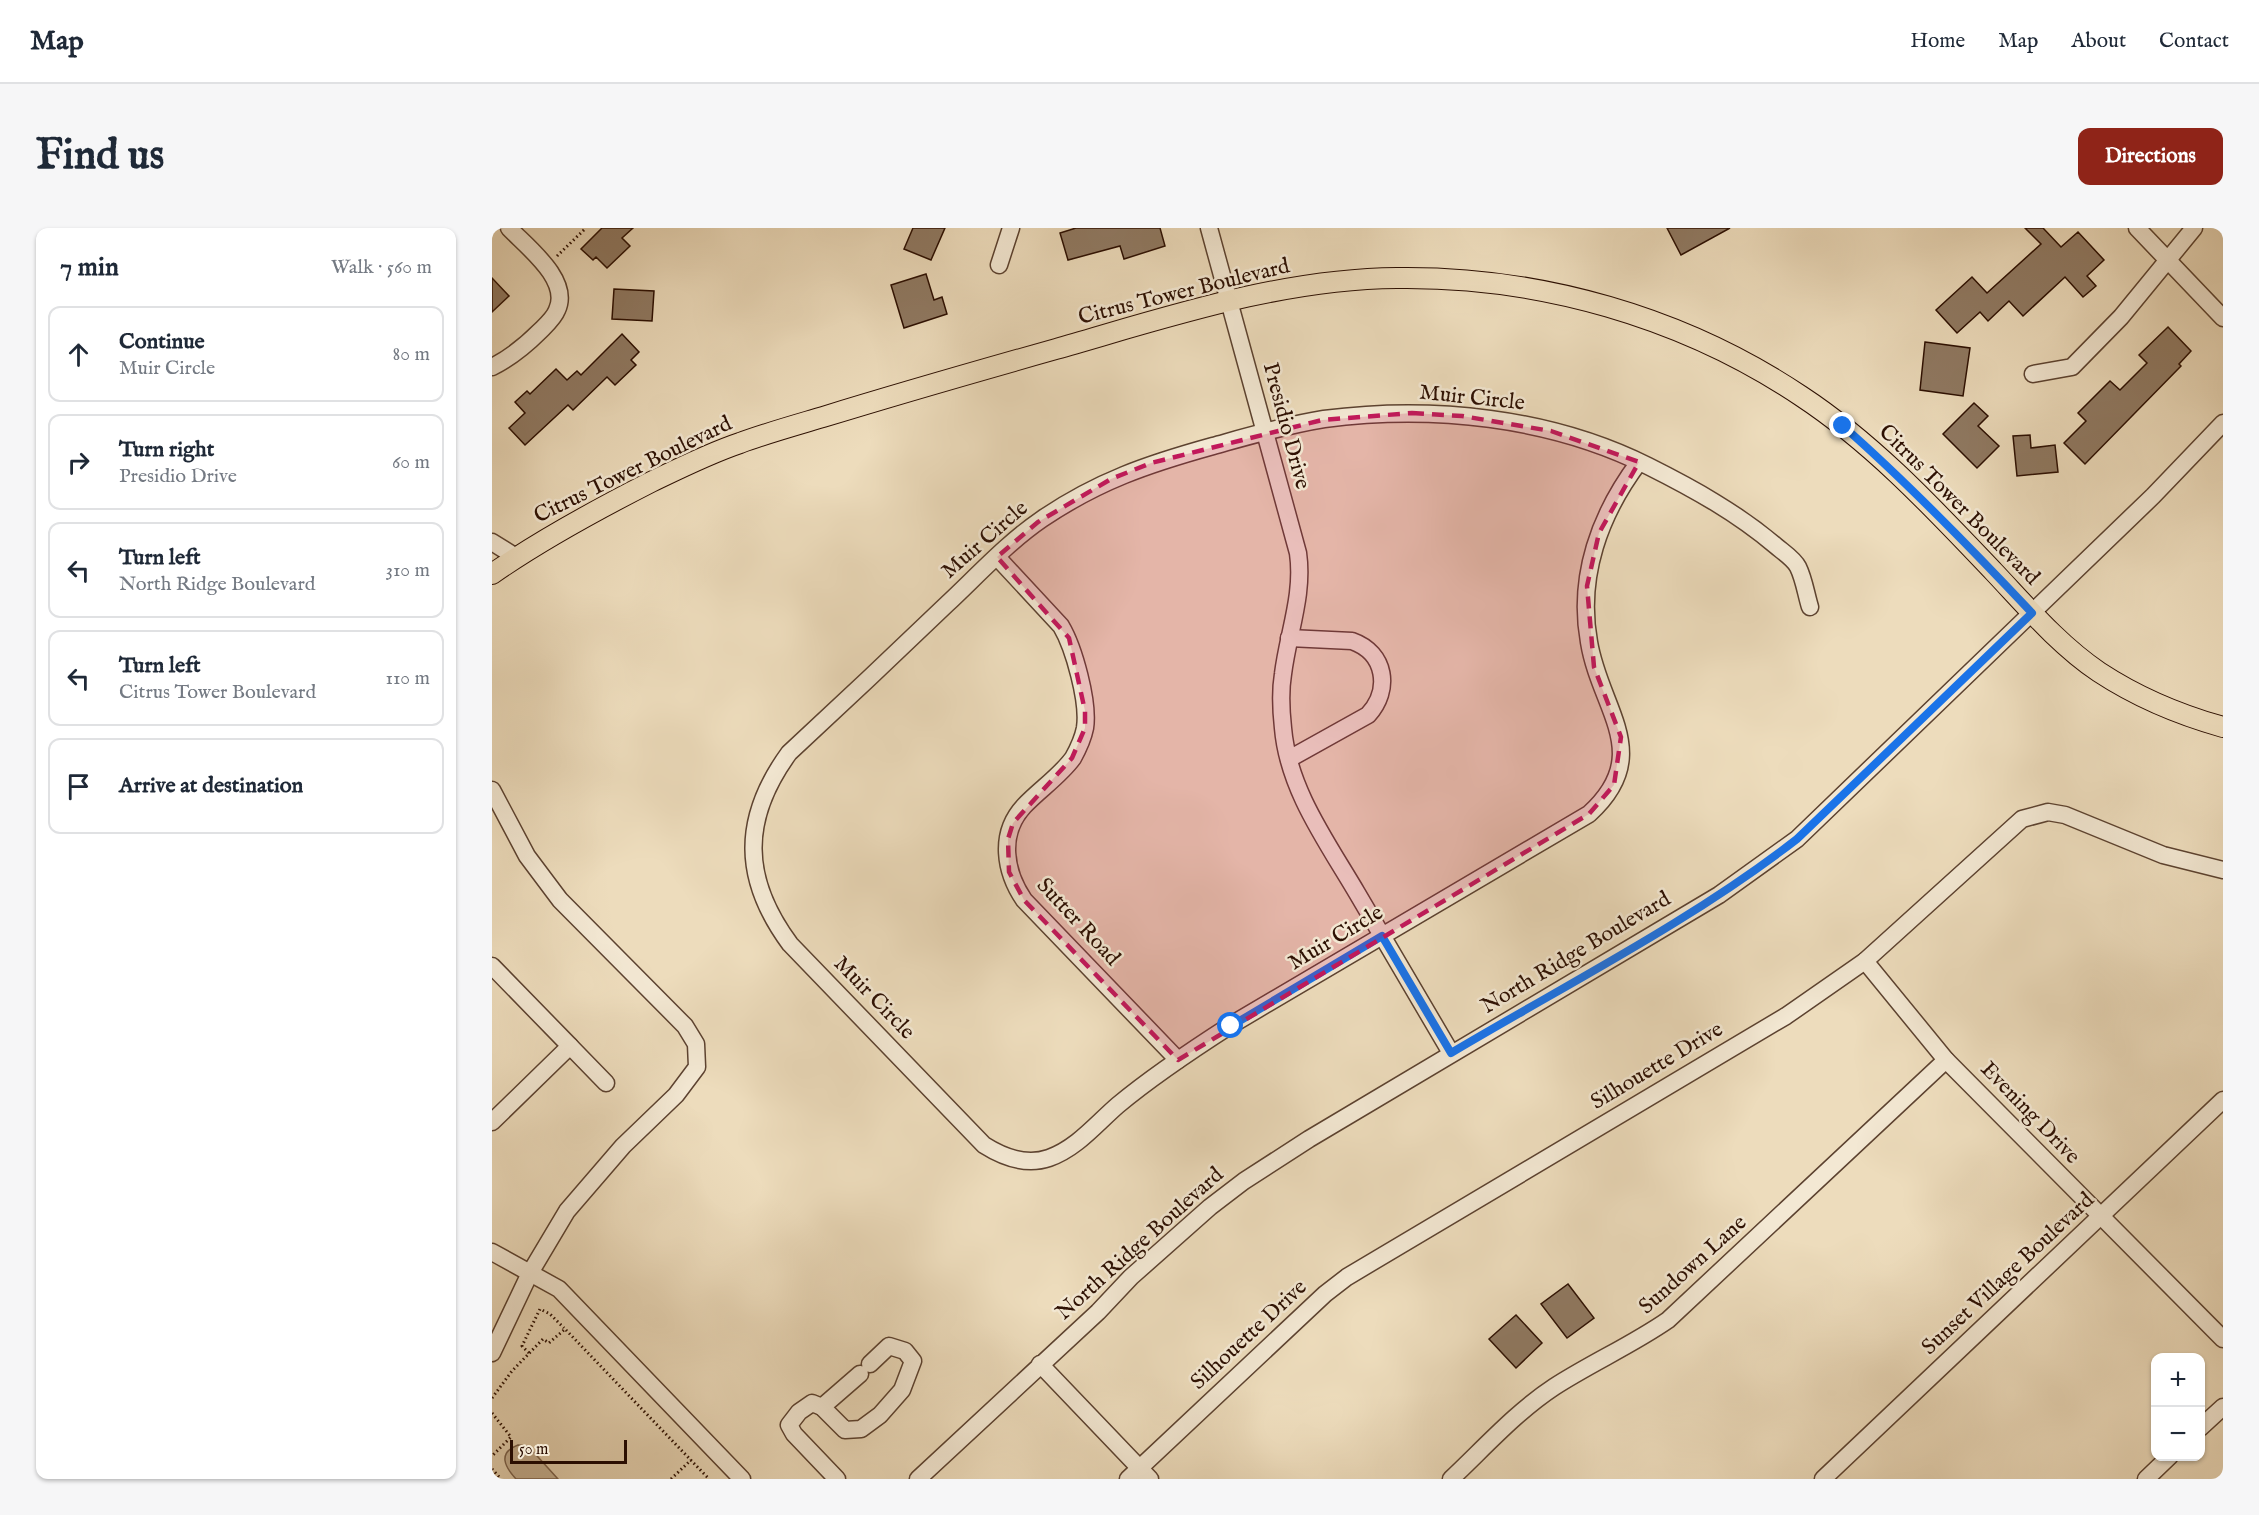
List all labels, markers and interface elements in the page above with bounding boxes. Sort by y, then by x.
text: Map [30,24,84,59]
text: Home [1910,28,1965,55]
text: Map [1998,28,2038,55]
text: About [2071,28,2126,55]
text: Contact [2159,28,2229,55]
button: Directions [2078,128,2223,185]
text: Find us [36,130,164,183]
text: 7 min [60,251,119,284]
street label: Citrus Tower Boulevard [1075,252,1293,332]
text: Walk · 560 m [331,255,432,280]
text: Continue [119,328,205,356]
icon: ahead [62,338,95,371]
text: 80 m [393,342,430,367]
text: Muir Circle [119,356,215,381]
street label: Presidio Drive [1256,360,1316,492]
street label: Muir Circle [1418,379,1526,417]
street label: Citrus Tower Boulevard [529,410,737,530]
route end [1829,412,1855,438]
street label: Citrus Tower Boulevard [1872,418,2046,592]
text: Turn right [119,436,214,464]
icon: right [62,446,95,479]
text: 60 m [392,450,430,475]
text: Presidio Drive [119,464,237,489]
street label: Muir Circle [936,495,1034,585]
text: Turn left [119,544,201,572]
icon: left [62,554,95,587]
text: 310 m [386,558,430,583]
text: North Ridge Boulevard [119,572,315,597]
text: Turn left [119,652,201,680]
icon: left [62,662,95,695]
text: 110 m [386,666,430,691]
text: Citrus Tower Boulevard [119,680,316,705]
icon: arrive [62,770,95,803]
text: Arrive at destination [119,772,303,800]
street label: Sutter Road [1030,872,1126,972]
street label: North Ridge Boulevard [1476,885,1676,1021]
street label: Muir Circle [1283,899,1389,977]
street label: Muir Circle [827,950,921,1046]
route start [1217,1012,1243,1038]
street label: Silhouette Drive [1586,1016,1728,1116]
street label: Evening Drive [1974,1056,2086,1170]
street label: North Ridge Boulevard [1050,1161,1230,1327]
street label: Sunset Village Boulevard [1916,1187,2100,1361]
street label: Sundown Lane [1633,1209,1753,1321]
street label: Silhouette Drive [1185,1274,1313,1396]
map controls [2151,1353,2205,1461]
button: + [2151,1353,2205,1407]
button: − [2151,1407,2205,1461]
scale bar [510,1437,627,1464]
text: 50 m [519,1440,548,1460]

